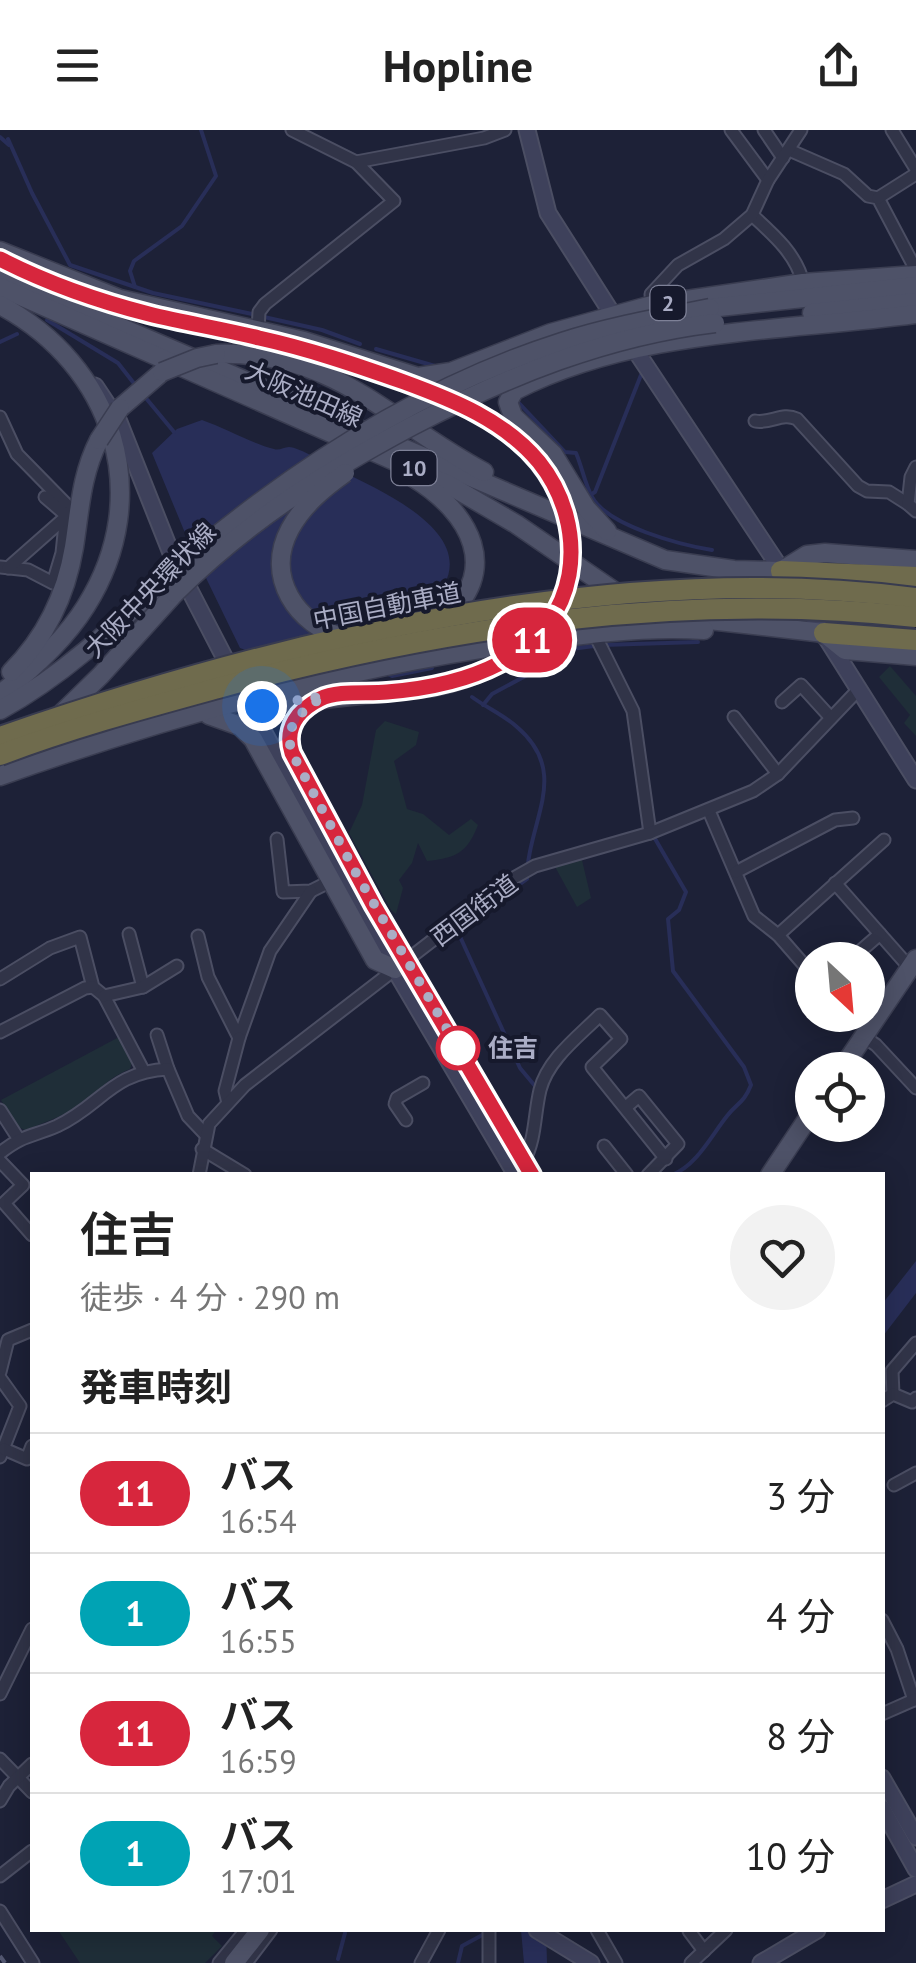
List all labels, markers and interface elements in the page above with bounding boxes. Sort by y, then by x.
text: Hopline [383,36,533,94]
icon: menu [50,38,105,93]
icon: share [811,38,866,93]
road number: 2 [650,286,686,320]
street label: 大阪池田線 [240,354,368,434]
road number: 10 [392,451,436,485]
street label: 大阪中央環状線 [78,516,222,664]
street label: 中国自動車道 [310,576,464,636]
line badge: 11 [487,608,577,672]
text: 11 [512,617,552,663]
your location [237,681,287,731]
street label: 西国街道 [424,867,524,953]
north arrow [795,942,885,1032]
map controls [795,942,885,1142]
marker: 住吉 [437,1027,479,1069]
place label: 住吉 [488,1032,538,1064]
button: locate [795,1052,885,1142]
text: 住吉 [80,1203,176,1265]
button: heart [730,1205,835,1310]
text: 徒歩 · 4 分 · 290 m [80,1276,340,1318]
text: 発車時刻 [80,1362,232,1411]
text: バス [220,1450,296,1499]
text: 11 [115,1470,155,1516]
text: 3 分 [766,1471,835,1520]
text: 16:54 [220,1500,297,1542]
text: バス [220,1570,296,1619]
text: 1 [125,1590,145,1636]
text: 4 分 [766,1591,835,1640]
text: 16:55 [220,1620,297,1662]
text: バス [220,1690,296,1739]
text: 11 [115,1710,155,1756]
text: 8 分 [766,1711,835,1760]
text: 16:59 [220,1740,297,1782]
text: バス [220,1810,296,1859]
text: 1 [125,1830,145,1876]
text: 10 分 [745,1831,835,1880]
text: 17:01 [220,1860,297,1902]

